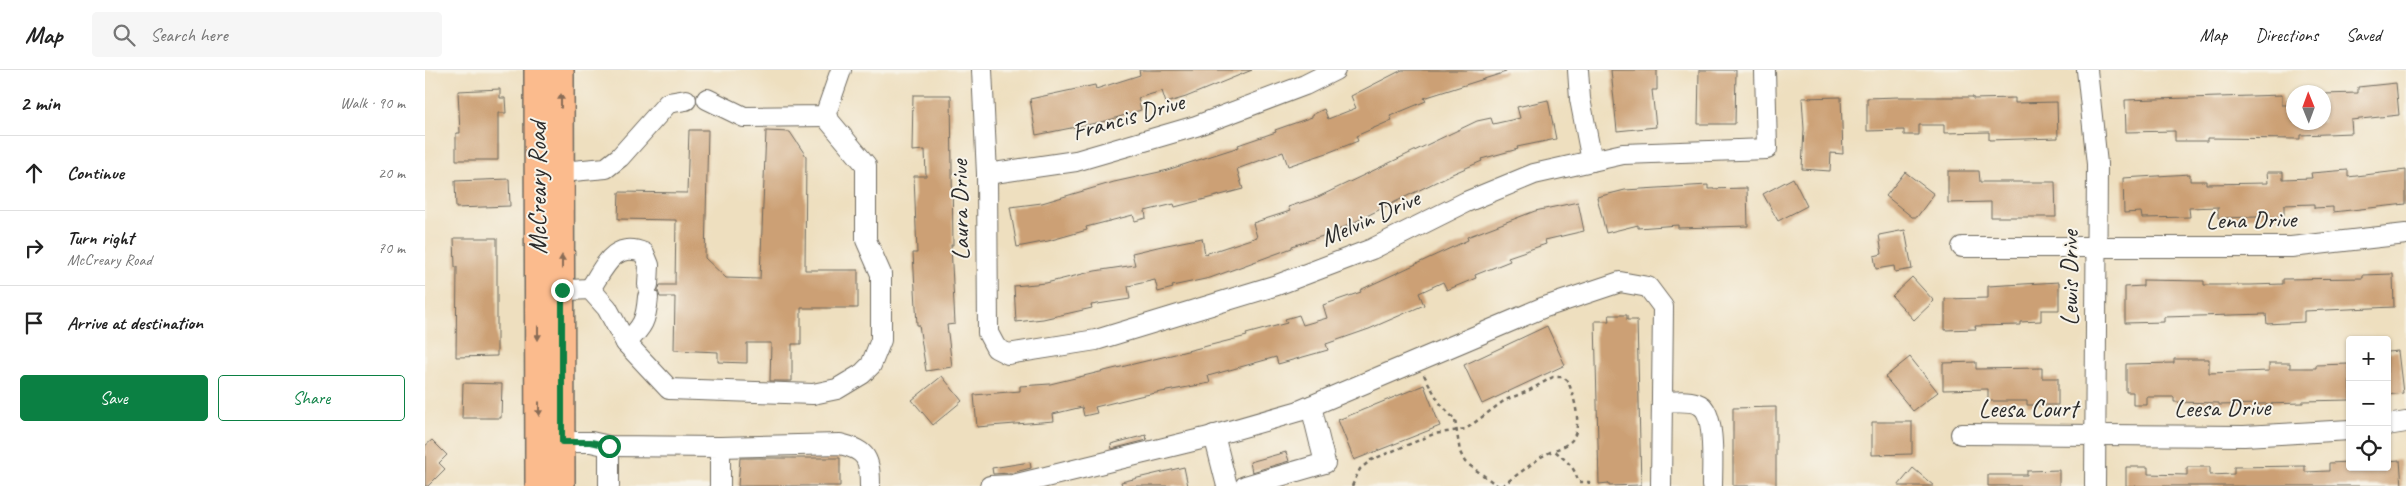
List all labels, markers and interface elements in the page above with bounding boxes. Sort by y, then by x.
search box [92,12,442,57]
text: Map [25,20,62,50]
icon: search [110,21,138,49]
text: Search here [150,23,228,47]
text: Map [2200,24,2227,46]
text: Directions [2255,24,2318,46]
text: Saved [2346,24,2381,46]
street label: Francis Drive [1068,85,1190,148]
north arrow [2286,85,2331,130]
text: 2 min [20,90,60,116]
text: Walk · 90 m [340,93,405,113]
one-way arrow [557,93,565,109]
street label: McCreary Road [522,118,554,254]
street label: Laura Drive [943,158,977,261]
icon: ahead [20,159,48,187]
text: Continue [67,161,124,185]
text: 20 m [378,163,405,183]
street label: Melvin Drive [1315,181,1426,254]
street label: Lena Drive [2205,203,2298,237]
text: Turn right [67,226,134,250]
street label: Lewis Drive [2054,228,2086,326]
icon: right [20,234,48,262]
text: 70 m [378,238,405,258]
text: McCreary Road [67,250,152,270]
one-way arrow [558,254,566,270]
route end [551,279,574,302]
icon: arrive [20,309,48,337]
text: Arrive at destination [67,311,203,335]
one-way arrow [534,325,542,341]
map controls [2346,336,2391,471]
button: + [2346,336,2391,381]
button: Save [20,375,208,421]
button: Share [218,375,405,421]
button: − [2346,381,2391,426]
street label: Leesa Drive [2174,391,2272,425]
street label: Leesa Court [1978,393,2081,425]
one-way arrow [535,401,543,417]
button: locate [2346,426,2391,471]
route start [598,435,621,458]

